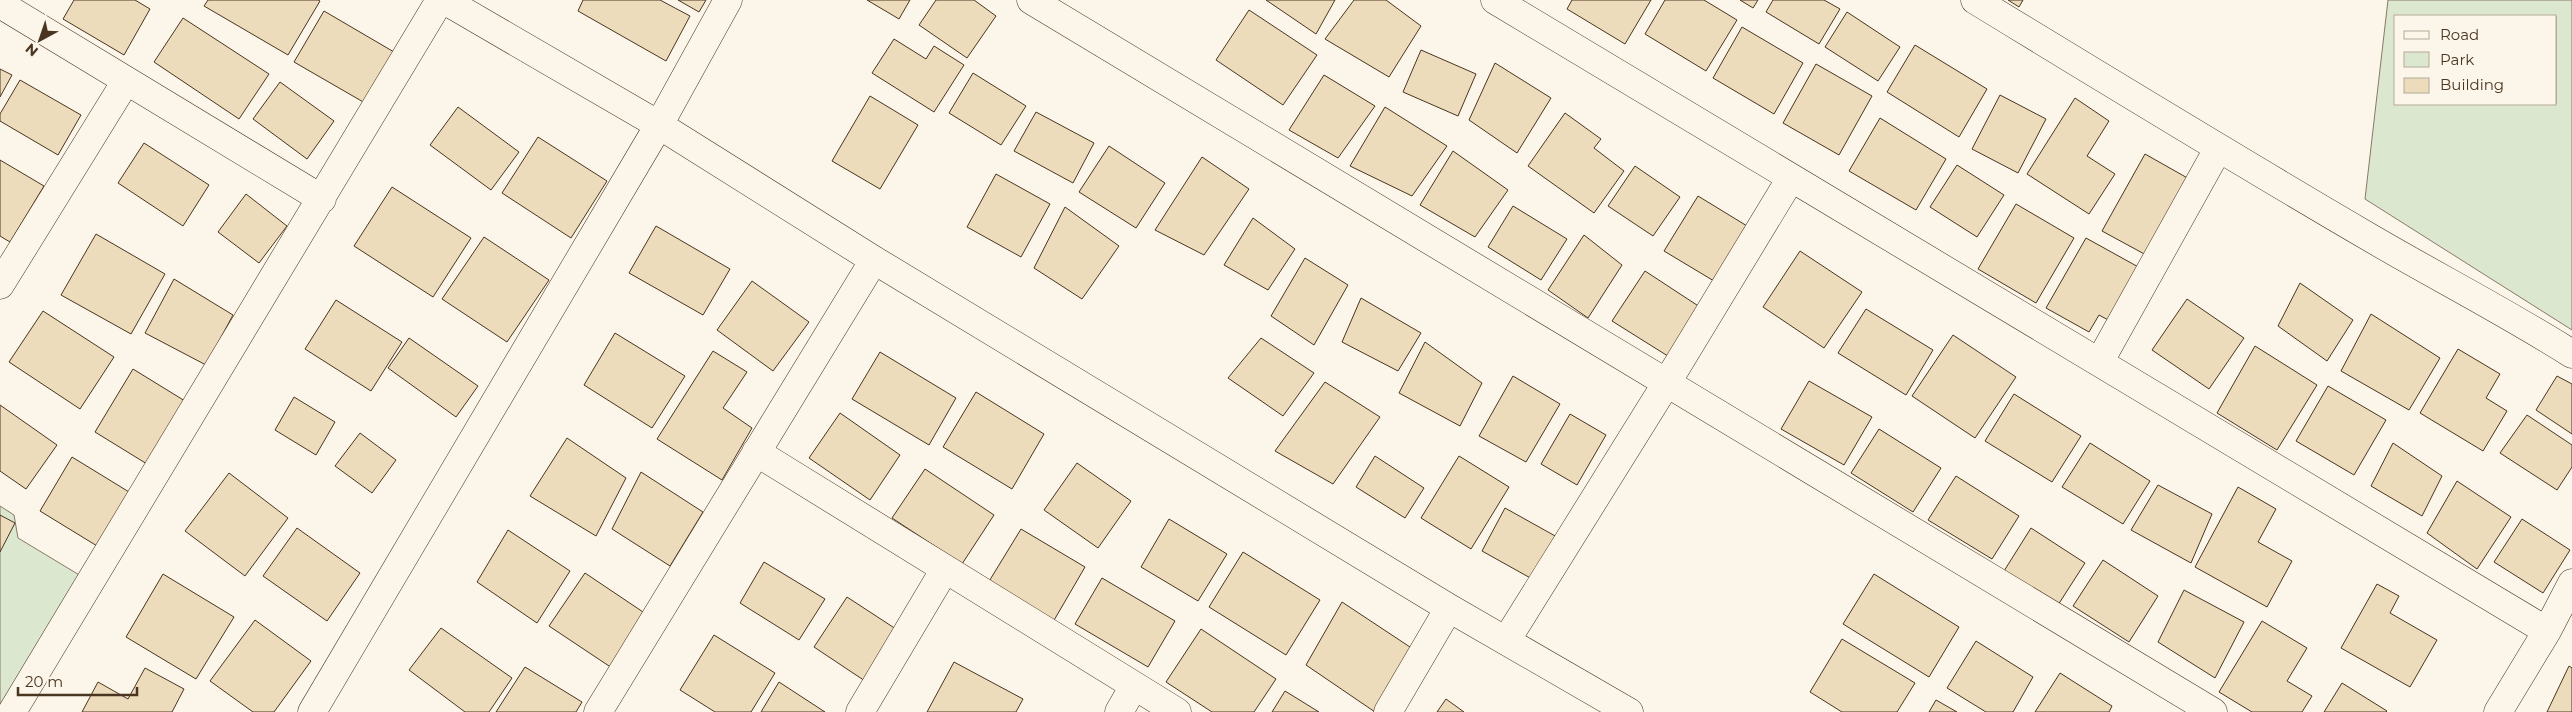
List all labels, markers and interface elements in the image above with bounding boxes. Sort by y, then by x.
north arrow [15,15,65,65]
legend [2394,15,2557,105]
text: Road [2440,25,2479,44]
text: N [22,39,42,60]
text: Park [2440,50,2474,69]
text: Building [2440,75,2504,94]
scale bar [18,664,136,696]
text: 20 m [25,672,63,691]

